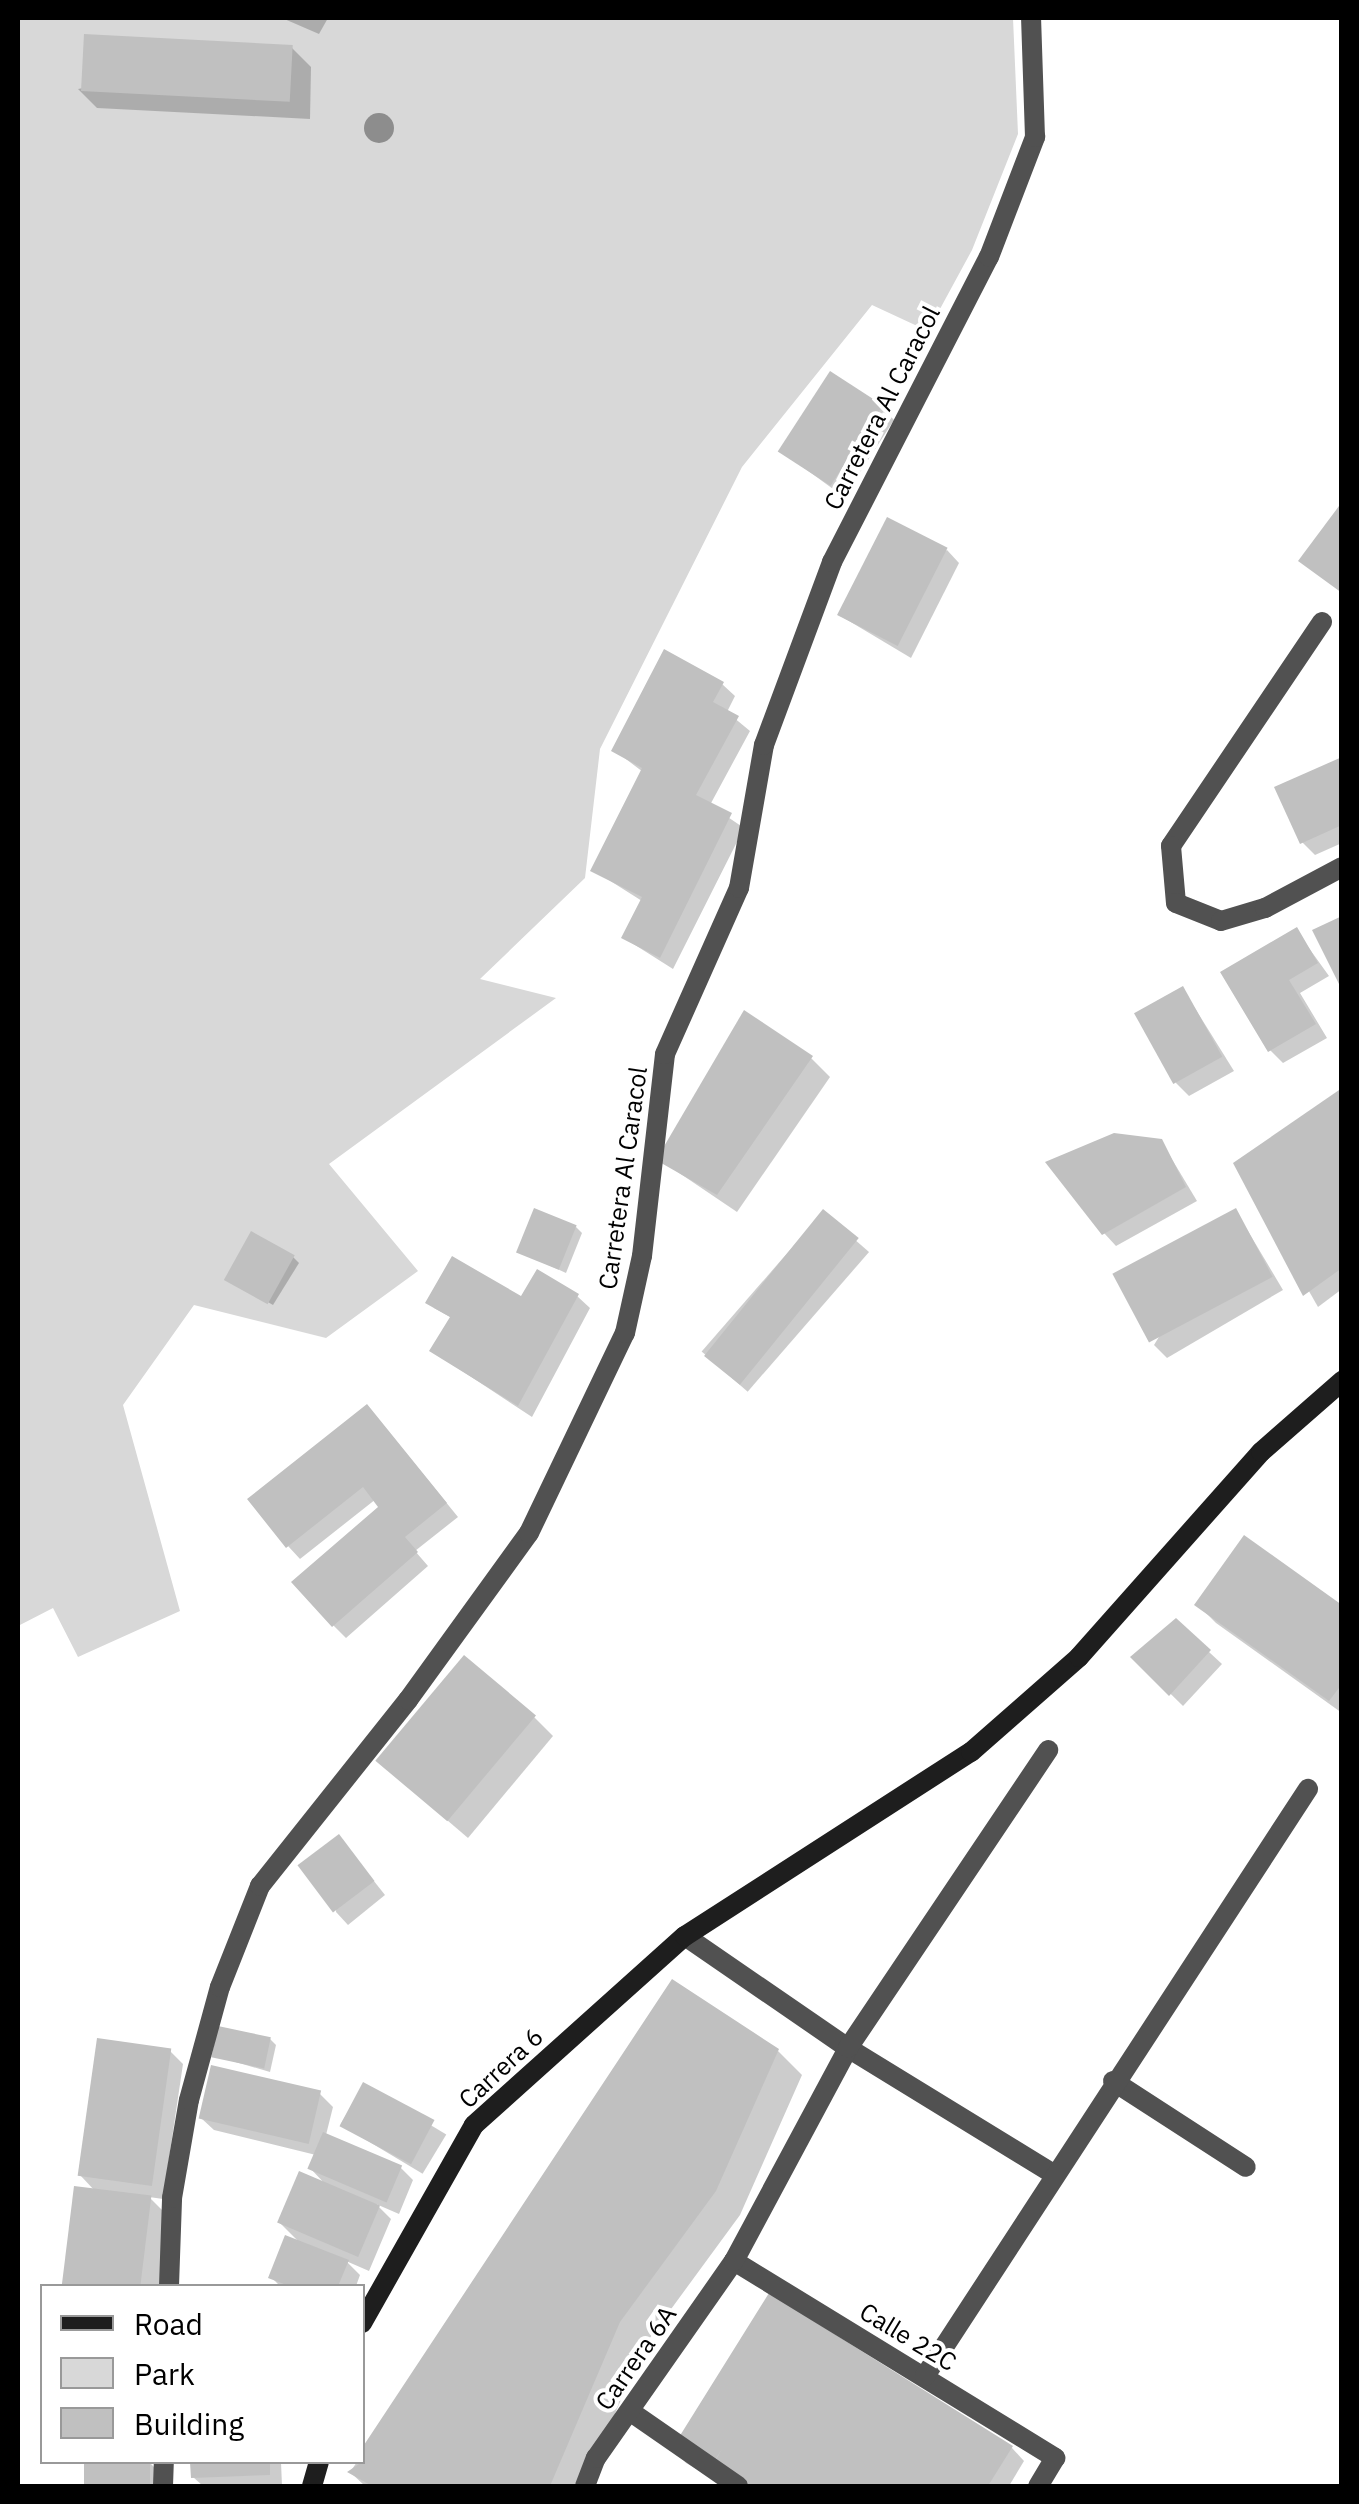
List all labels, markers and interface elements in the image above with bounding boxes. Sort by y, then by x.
street label: Carretera Al Caracol [818,301,946,515]
street label: Carretera Al Caracol [593,1065,653,1291]
street label: Carrera 6 [453,2022,549,2114]
legend [40,2284,365,2464]
street label: Calle 22C [854,2296,962,2378]
street label: Carrera 6A [589,2300,683,2416]
text: Road [134,2304,203,2343]
text: Park [134,2354,195,2393]
text: Building [134,2404,244,2443]

